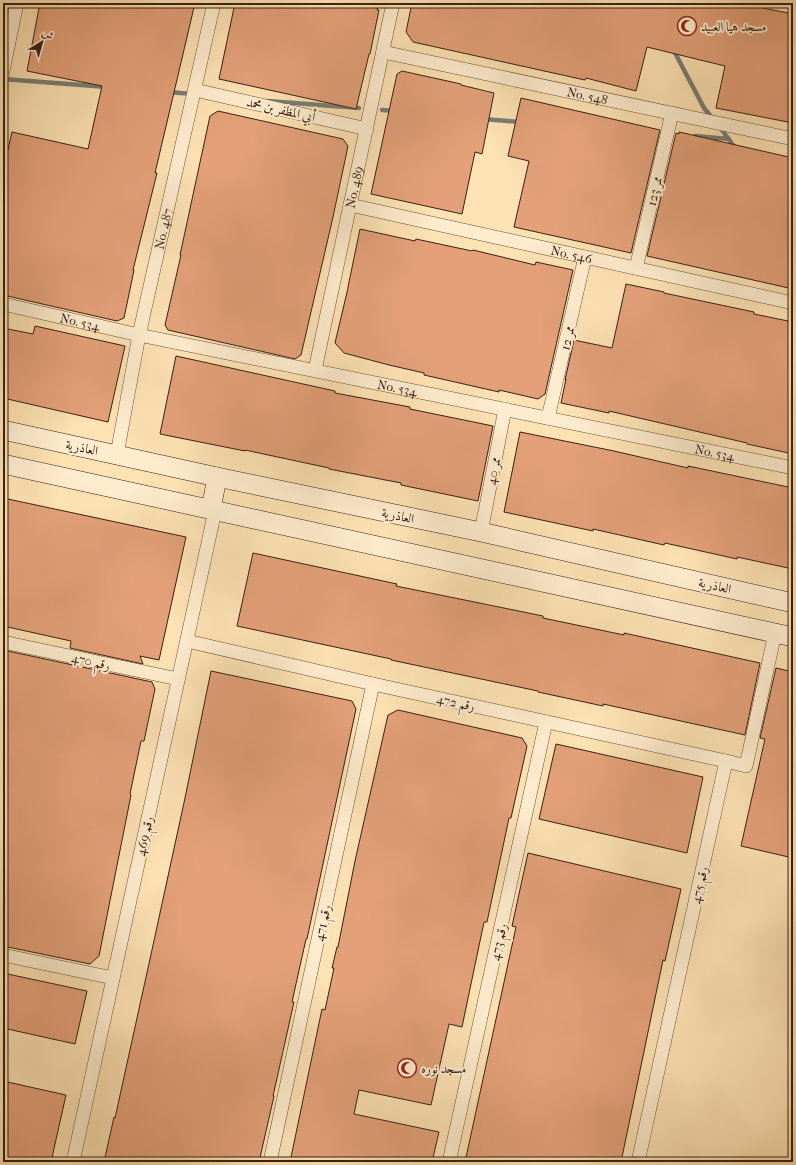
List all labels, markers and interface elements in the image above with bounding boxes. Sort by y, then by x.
mosque icon: مسجد هيا العبيد [676,15,698,37]
place label: مسجد هيا العبيد [701,19,766,35]
north arrow [22,22,62,62]
text: ش [39,26,56,43]
street label: No. 548 [566,84,609,108]
street label: أبي المظفر بن محمد [244,93,317,129]
street label: No. 489 [343,165,366,210]
street label: ممر 123 [644,175,666,208]
street label: No. 487 [152,207,175,251]
street label: No. 546 [549,243,595,267]
street label: No. 534 [59,310,101,334]
street label: ممر 12 [557,325,579,352]
street label: No. 534 [376,377,419,399]
street label: العاذرية [64,437,100,459]
street label: No. 534 [693,441,736,464]
street label: ممر 40 [483,456,505,486]
street label: العاذرية [380,505,416,527]
street label: العاذرية [697,574,733,598]
street label: رقم 470 [69,650,112,678]
street label: رقم 472 [434,691,476,719]
street label: رقم 469 [133,815,161,858]
street label: رقم 475 [688,865,716,906]
street label: رقم 471 [311,904,339,944]
street label: رقم 473 [487,922,515,963]
mosque icon: مسجد نوره [396,1057,418,1079]
place label: مسجد نوره [421,1061,466,1077]

